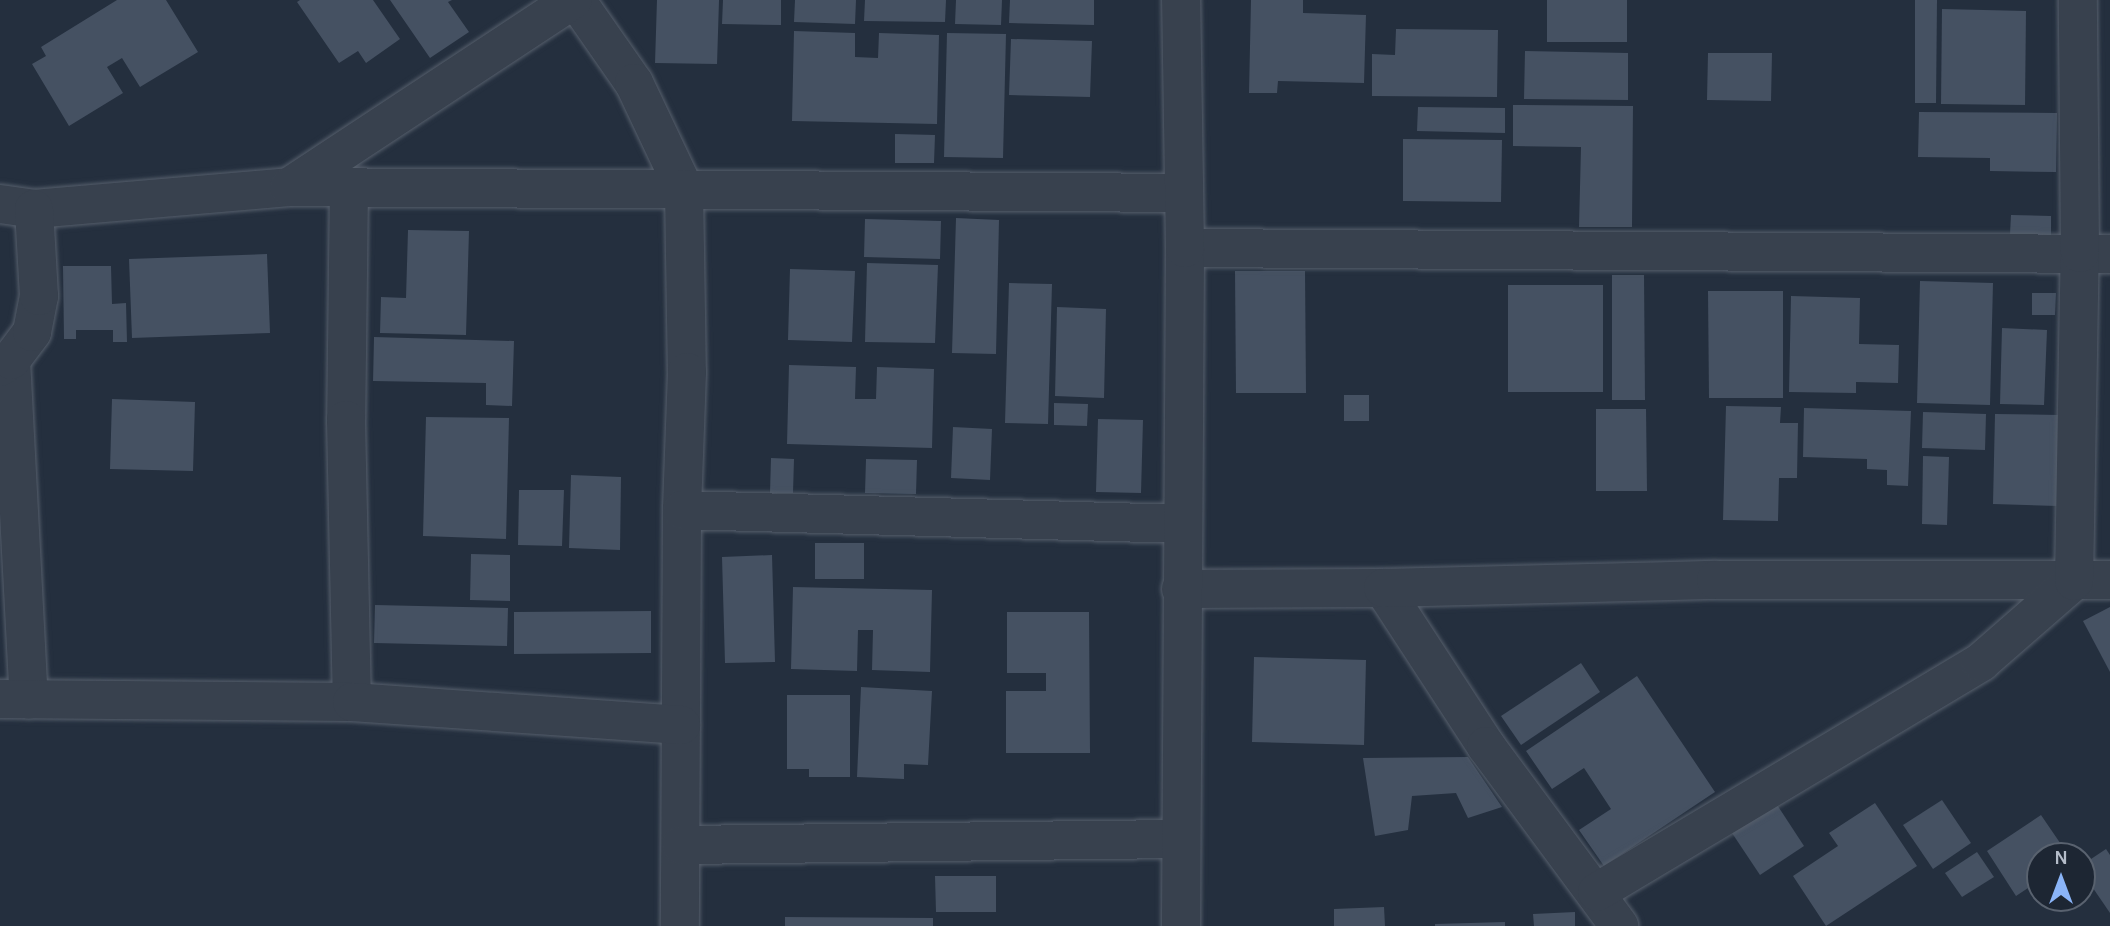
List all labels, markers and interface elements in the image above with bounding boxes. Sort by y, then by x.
north arrow [2026,842,2096,912]
text: N [2054,847,2068,869]

